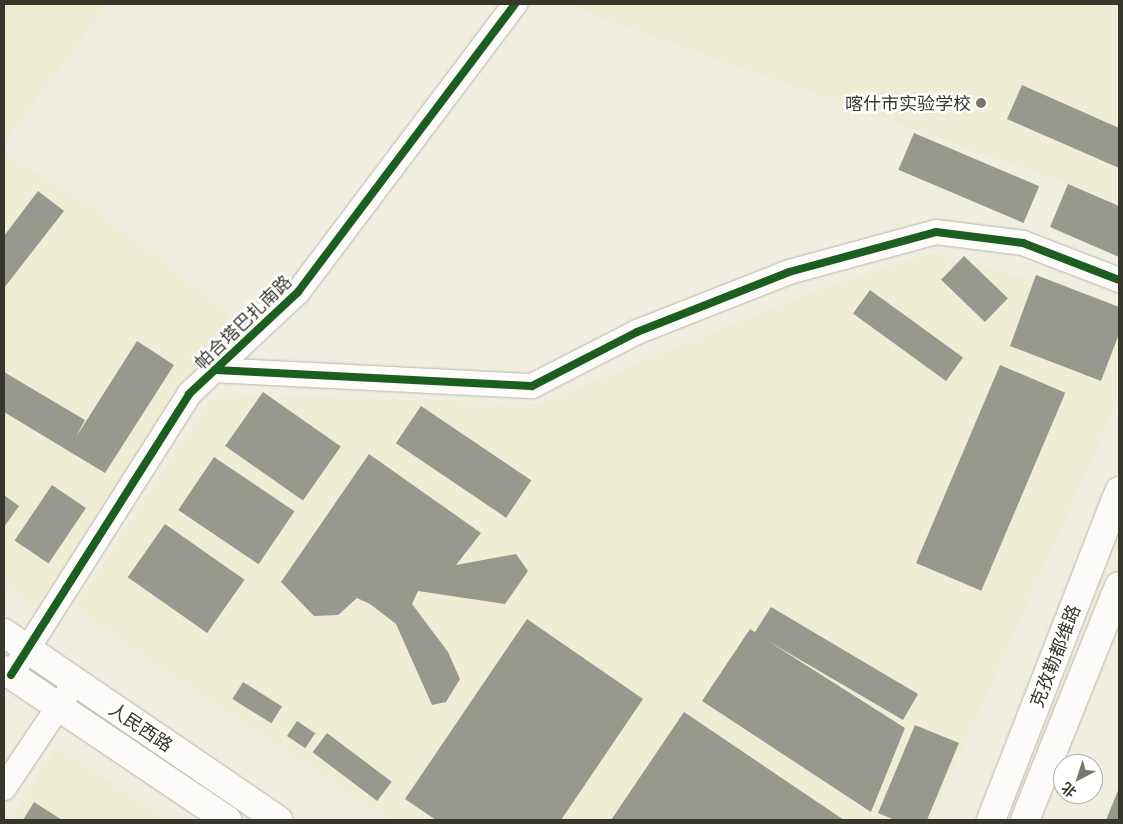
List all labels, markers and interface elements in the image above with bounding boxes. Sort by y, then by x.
place label: 喀什市实验学校 [845,92,971,114]
marker: 喀什市实验学校 [975,97,987,109]
street label: 帕合塔巴扎南路 [190,270,296,374]
street label: 克孜勒都维路 [1026,602,1084,710]
street label: 人民西路 [105,698,177,756]
north arrow [1053,754,1103,804]
text: 北 [1057,778,1080,802]

